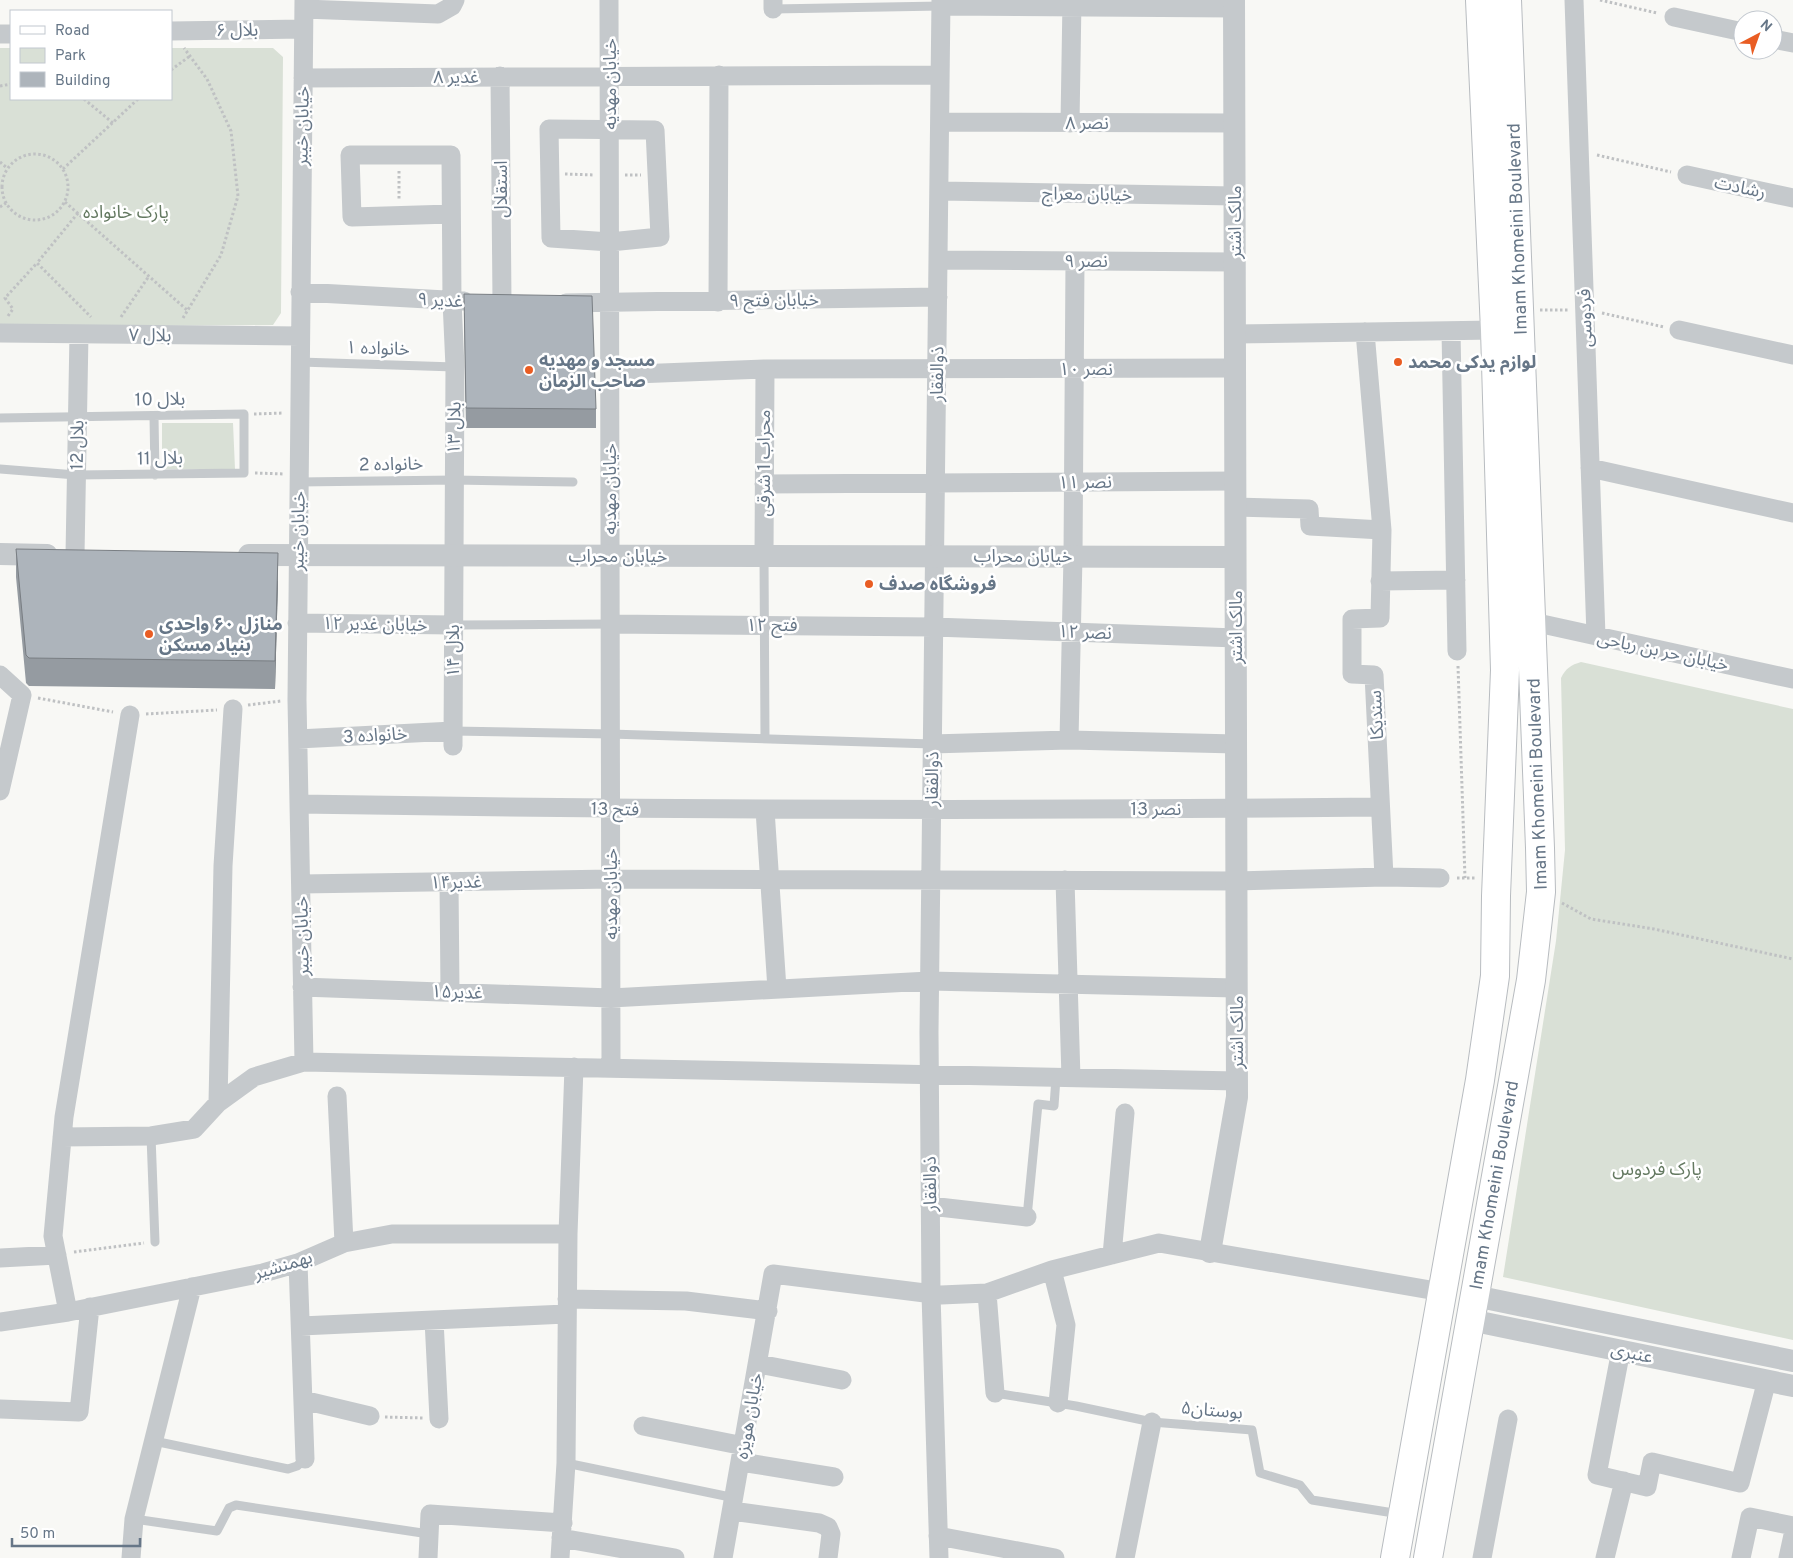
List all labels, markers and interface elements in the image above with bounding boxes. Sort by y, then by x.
legend [10,10,172,100]
north arrow [1733,10,1783,60]
text: N [1756,17,1775,36]
street label: بلال ۶ [215,20,259,43]
text: Road [55,22,90,41]
street label: خیابان مهدیه [600,38,623,130]
text: Park [55,47,86,66]
street label: غدیر ۸ [433,67,479,90]
text: Building [55,72,110,91]
street label: خیابان خیبر [291,86,316,167]
street label: نصر ۸ [1065,113,1109,136]
street label: Imam Khomeini Boulevard [1503,123,1534,335]
street label: استقلال [491,160,514,218]
street label: رشادت [1712,172,1767,205]
street label: خیابان معراج [1042,183,1132,208]
street label: مالک اشتر [1225,185,1248,260]
park label: پارک خانواده [83,202,169,225]
street label: نصر ۹ [1064,251,1108,274]
street label: فردوسی [1574,288,1599,348]
street label: غدیر ۹ [417,289,463,314]
street label: خیابان فتح ۹ [729,289,819,314]
street label: بلال ۷ [128,325,172,348]
street label: خانواده ۱ [346,337,410,362]
street label: ذوالفقار [927,346,950,403]
place label: مسجد و مهدیه صاحب الزمان [539,350,655,394]
place label: لوازم یدکی محمد [1408,352,1536,375]
marker: لوازم یدکی محمد [1392,356,1404,368]
street label: نصر ۱۰ [1059,359,1113,382]
marker: مسجد و مهدیه صاحب الزمان [523,364,535,376]
street label: بلال 10 [135,389,186,412]
street label: بلال ۱۳ [444,401,467,455]
street label: محراب 1 شرقی [754,410,777,516]
street label: بلال 12 [67,420,90,470]
street label: خیابان مهدیه [600,443,623,535]
street label: بلال 11 [137,448,183,471]
street label: خانواده 2 [359,453,424,478]
street label: نصر ۱۱ [1058,472,1112,495]
street label: خیابان خیبر [287,491,312,572]
street label: خیابان محراب [569,546,667,569]
street label: خیابان محراب [974,546,1072,569]
place label: فروشگاه صدف [879,574,996,597]
marker: فروشگاه صدف [863,578,875,590]
street label: مالک اشتر [1226,590,1249,665]
street label: خیابان غدیر ۱۲ [322,613,428,638]
place label: منازل ۶۰ واحدی بنیاد مسکن [159,614,283,658]
street label: فتح ۱۲ [746,615,798,638]
street label: نصر ۱۲ [1058,621,1112,646]
street label: بلال ۱۴ [443,625,466,677]
street label: خیابان حر بن ریاحی [1595,627,1731,678]
marker: منازل ۶۰ واحدی بنیاد مسکن [143,628,155,640]
street label: Imam Khomeini Boulevard [1523,678,1554,890]
street label: سندیکا [1365,690,1390,740]
street label: خانواده 3 [342,723,408,750]
street label: ذوالفقار [922,751,945,808]
street label: فتح 13 [591,799,639,822]
street label: نصر 13 [1131,799,1181,822]
street label: خیابان مهدیه [601,848,624,940]
street label: غدیر۱۴ [430,872,482,895]
street label: خیابان خیبر [291,896,316,977]
street label: غدیر۱۵ [431,981,483,1006]
street label: مالک اشتر [1227,995,1250,1070]
street label: Imam Khomeini Boulevard [1466,1079,1525,1292]
street label: ذوالفقار [920,1156,943,1213]
park label: پارک فردوس [1612,1159,1702,1182]
street label: بهمنشیر [251,1247,315,1286]
street label: عنبری [1609,1339,1655,1370]
street label: خیابان هویزه [732,1371,769,1461]
street label: بوستان۵ [1180,1397,1244,1426]
scale bar [12,1516,140,1548]
text: 50 m [20,1525,55,1544]

